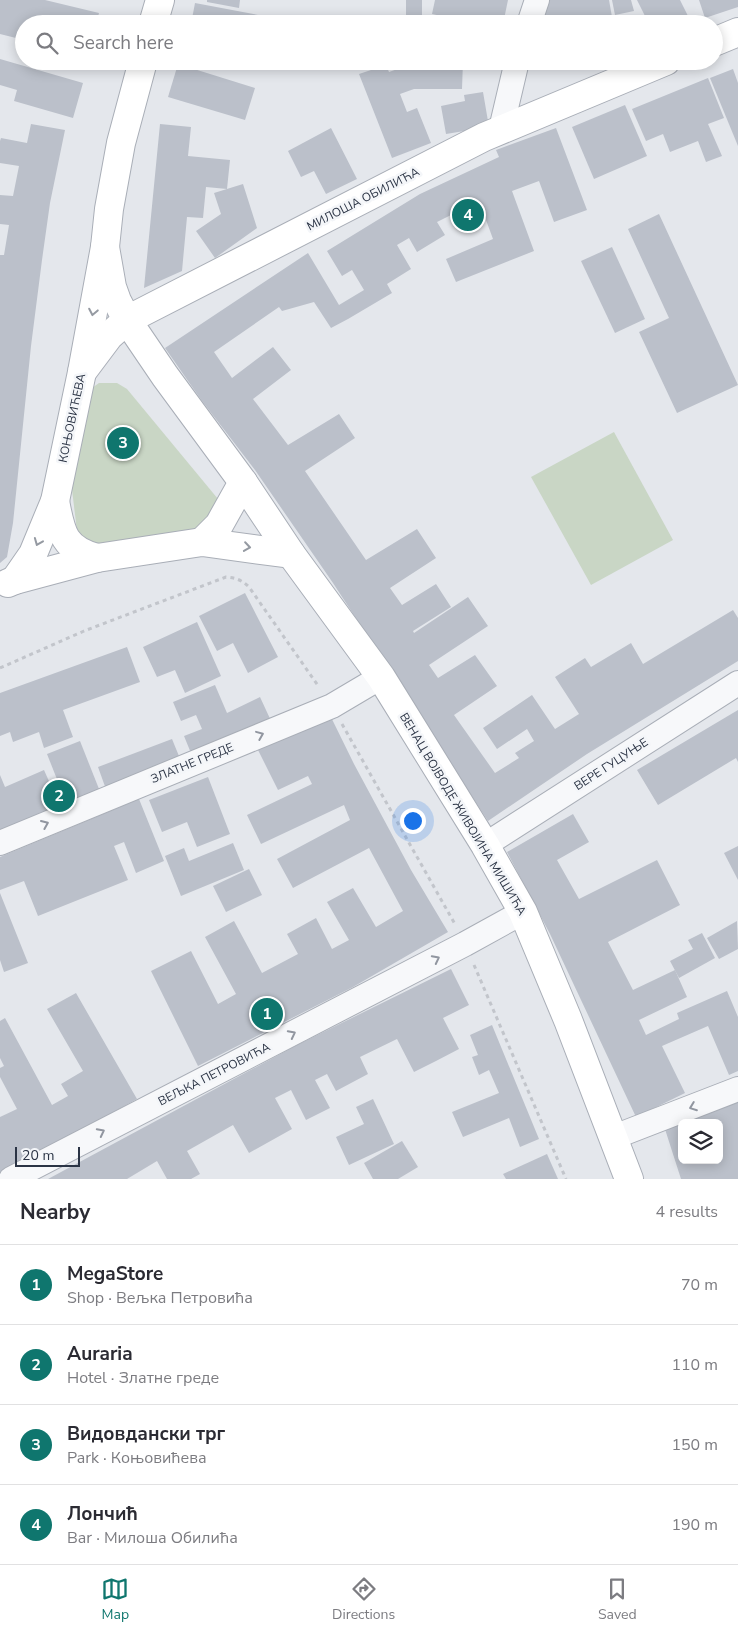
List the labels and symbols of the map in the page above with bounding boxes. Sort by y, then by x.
street label: МИЛОША ОБИЛИЋА [304,164,422,234]
pin: 4 [452,196,484,234]
one-way arrow [88,308,98,316]
street label: КОЊОВИЋЕВА [55,372,89,464]
pin: 3 [107,424,139,462]
one-way arrow [33,537,44,546]
one-way arrow [242,542,251,552]
street label: ВЕНАЦ ВОЈВОДЕ ЖИВОЈИНА МИШИЋА [396,710,530,918]
one-way arrow [255,731,264,742]
street label: ВЕРЕ ГУЦУЊЕ [571,734,651,794]
street label: ЗЛАТНЕ ГРЕДЕ [148,739,236,787]
pin: 2 [43,777,75,815]
your location [400,808,426,834]
one-way arrow [40,820,49,831]
one-way arrow [431,955,440,965]
pin: 1 [251,995,283,1033]
one-way arrow [287,1030,296,1040]
street label: ВЕЉКА ПЕТРОВИЋА [155,1039,273,1109]
one-way arrow [689,1101,697,1111]
one-way arrow [96,1128,105,1138]
scale bar [15,1144,80,1167]

